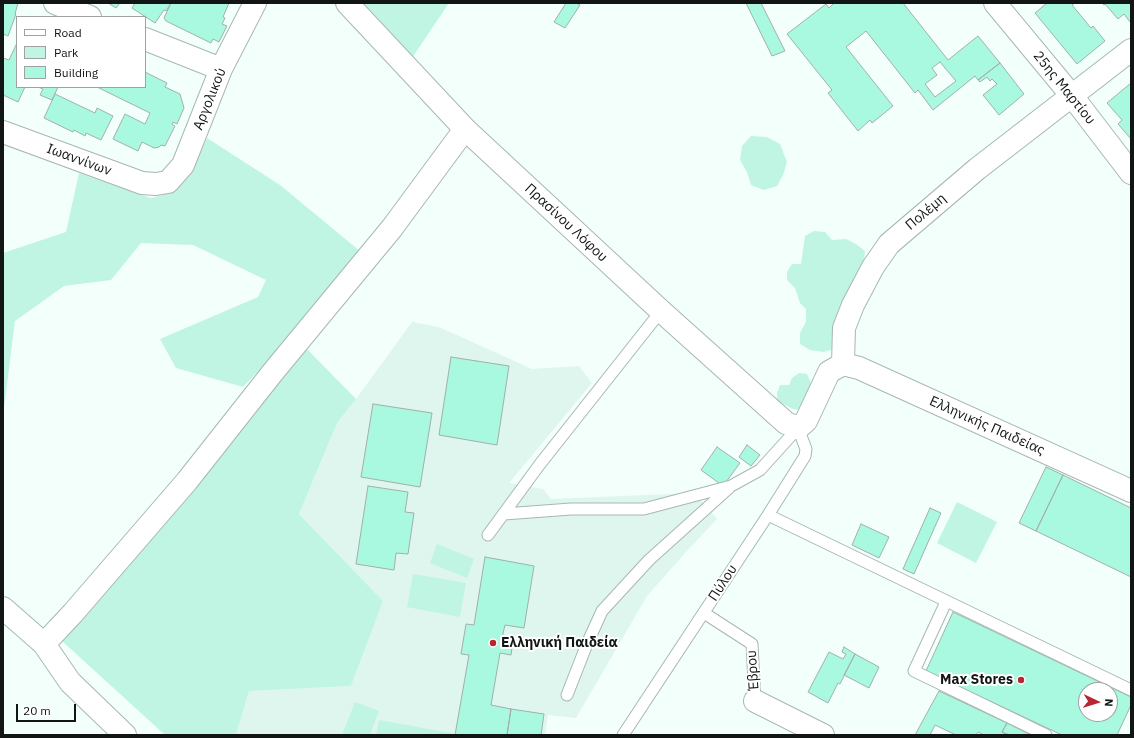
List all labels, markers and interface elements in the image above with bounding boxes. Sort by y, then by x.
legend [16,16,146,88]
text: Road [54,25,82,40]
text: Park [54,45,78,60]
street label: 25ης Μαρτίου [1029,48,1099,128]
text: Building [54,65,98,80]
street label: Αργολικού [190,65,230,133]
street label: Ιωαννίνων [44,141,114,179]
street label: Πρασίνου Λόφου [521,180,611,266]
street label: Πολέμη [902,190,950,234]
street label: Ελληνικής Παιδείας [927,393,1047,459]
street label: Πύλου [705,562,741,604]
place label: Ελληνική Παιδεία [501,635,618,651]
marker: Ελληνική Παιδεία [488,638,498,648]
street label: Έβρου [743,649,763,691]
place label: Max Stores [940,672,1013,688]
marker: Max Stores [1016,675,1026,685]
north arrow [1078,682,1118,722]
scale bar [18,696,78,722]
text: N [1102,698,1116,707]
text: 20 m [23,703,51,718]

